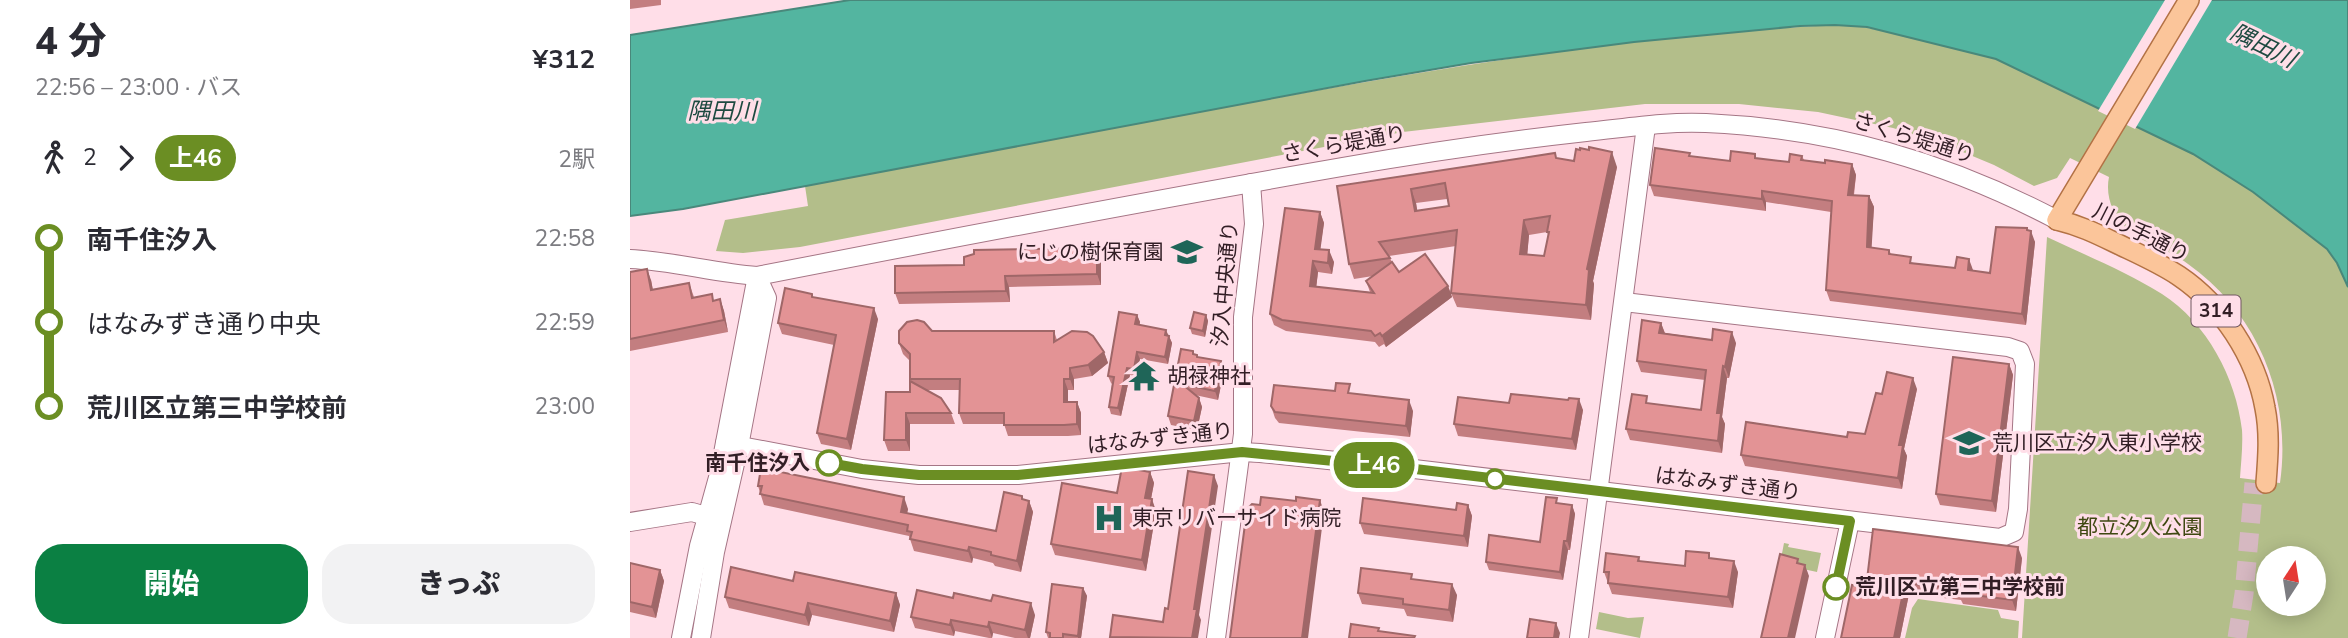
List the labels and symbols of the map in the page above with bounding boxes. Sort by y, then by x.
water label: 隅田川 [2225,17,2303,76]
water label: 隅田川 [688,96,760,127]
street label: さくら堤通り [1850,106,1978,170]
street label: さくら堤通り [1280,119,1408,169]
street label: 川の手通り [2088,197,2194,269]
street label: 汐入中央通り [1206,220,1244,348]
school or university icon: にじの樹保育園 [1170,235,1204,269]
place label: にじの樹保育園 [1017,238,1164,266]
road number: 314 [2192,296,2240,326]
temple icon: 胡禄神社 [1127,359,1161,393]
place label: 胡禄神社 [1167,362,1251,390]
street label: はなみずき通り [1085,416,1235,460]
school or university icon: 荒川区立汐入東小学校 [1952,426,1986,460]
place label: 荒川区立汐入東小学校 [1992,429,2202,457]
line badge: 上46 [1334,442,1414,488]
place label: 南千住汐入 [705,449,810,477]
marker: 南千住汐入 [816,450,842,476]
street label: はなみずき通り [1653,461,1803,507]
unlabelled marker [1485,469,1505,489]
hospital icon: 東京リバーサイド病院 [1092,501,1126,535]
place label: 東京リバーサイド病院 [1132,504,1342,532]
park label: 都立汐入公園 [2077,513,2203,541]
north arrow [2256,546,2326,616]
place label: 荒川区立第三中学校前 [1855,573,2065,601]
marker: 荒川区立第三中学校前 [1823,574,1849,600]

